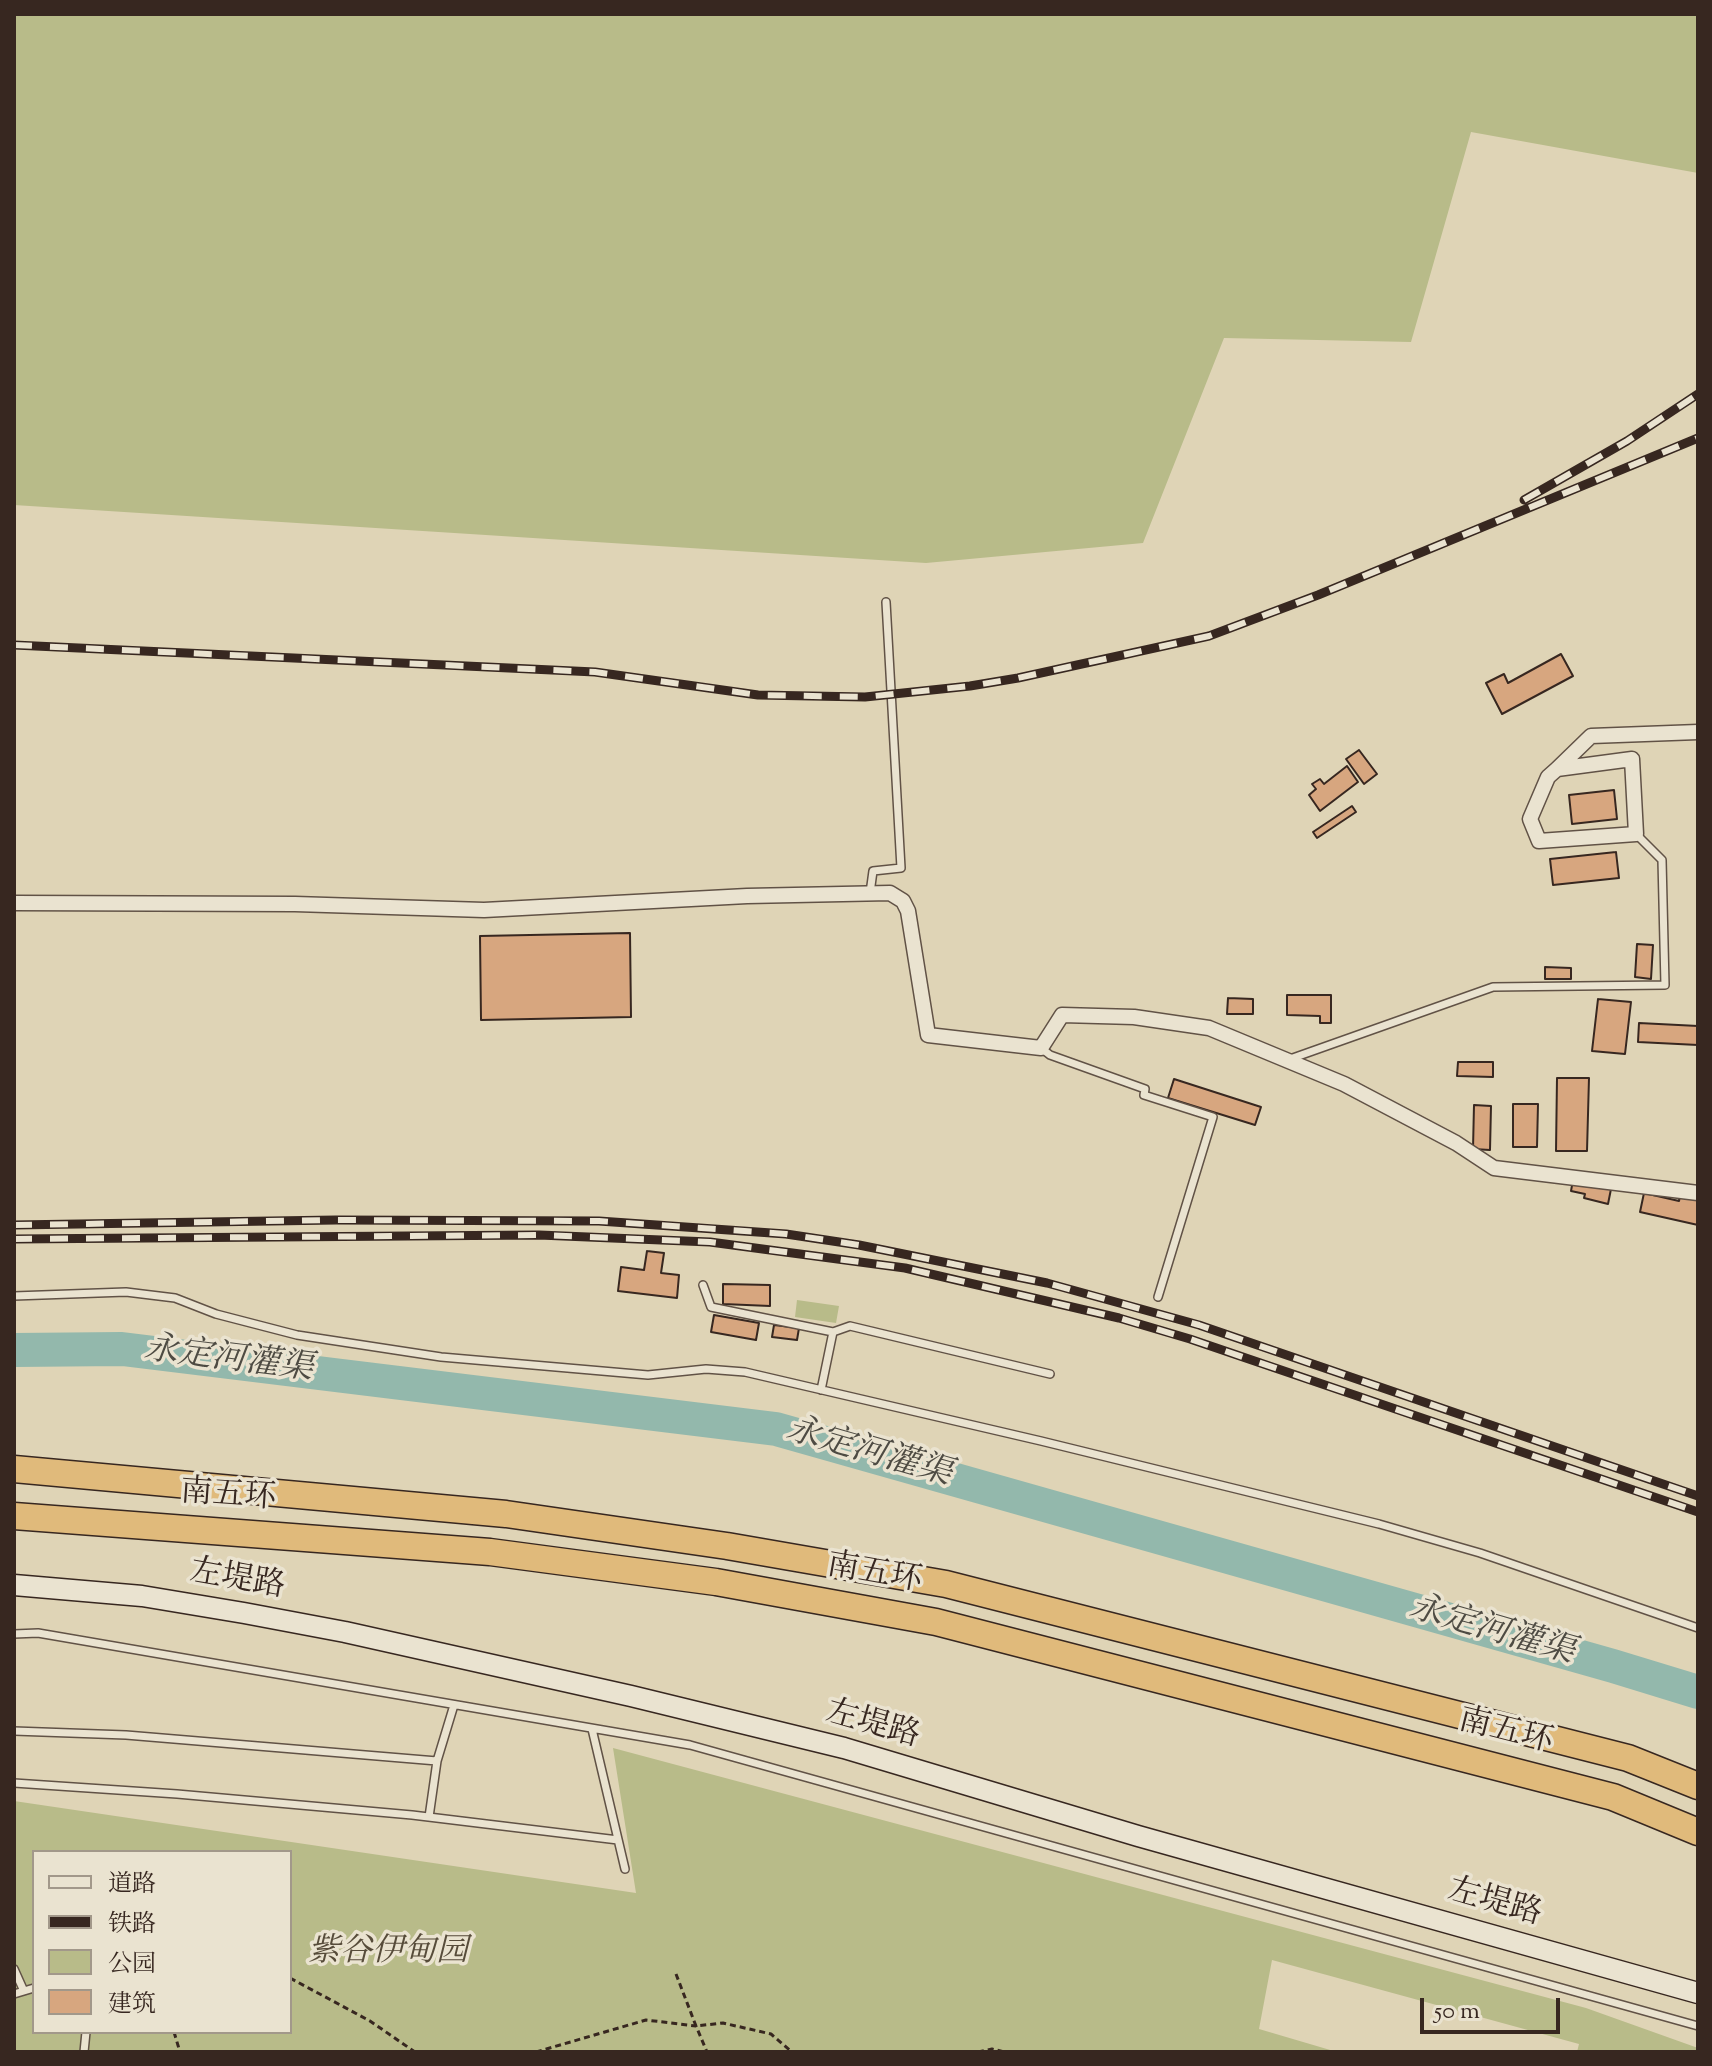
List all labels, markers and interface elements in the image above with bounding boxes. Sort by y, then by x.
water label: 永定河灌渠 [141,1331,315,1393]
water label: 永定河灌渠 [781,1412,955,1498]
street label: 南五环 [179,1475,277,1521]
street label: 南五环 [823,1549,925,1603]
street label: 左堤路 [186,1555,288,1609]
water label: 永定河灌渠 [1404,1590,1578,1676]
street label: 左堤路 [821,1695,923,1759]
street label: 南五环 [1454,1704,1556,1764]
legend [32,1850,292,2034]
text: 道路 [108,1868,156,1902]
street label: 左堤路 [1443,1873,1545,1937]
text: 铁路 [108,1908,156,1942]
park label: 紫谷伊甸园 [308,1936,468,1974]
text: 公园 [108,1948,156,1982]
scale bar [1424,1982,1564,2032]
text: 建筑 [108,1988,156,2022]
text: 50 m [1434,1995,1480,2029]

